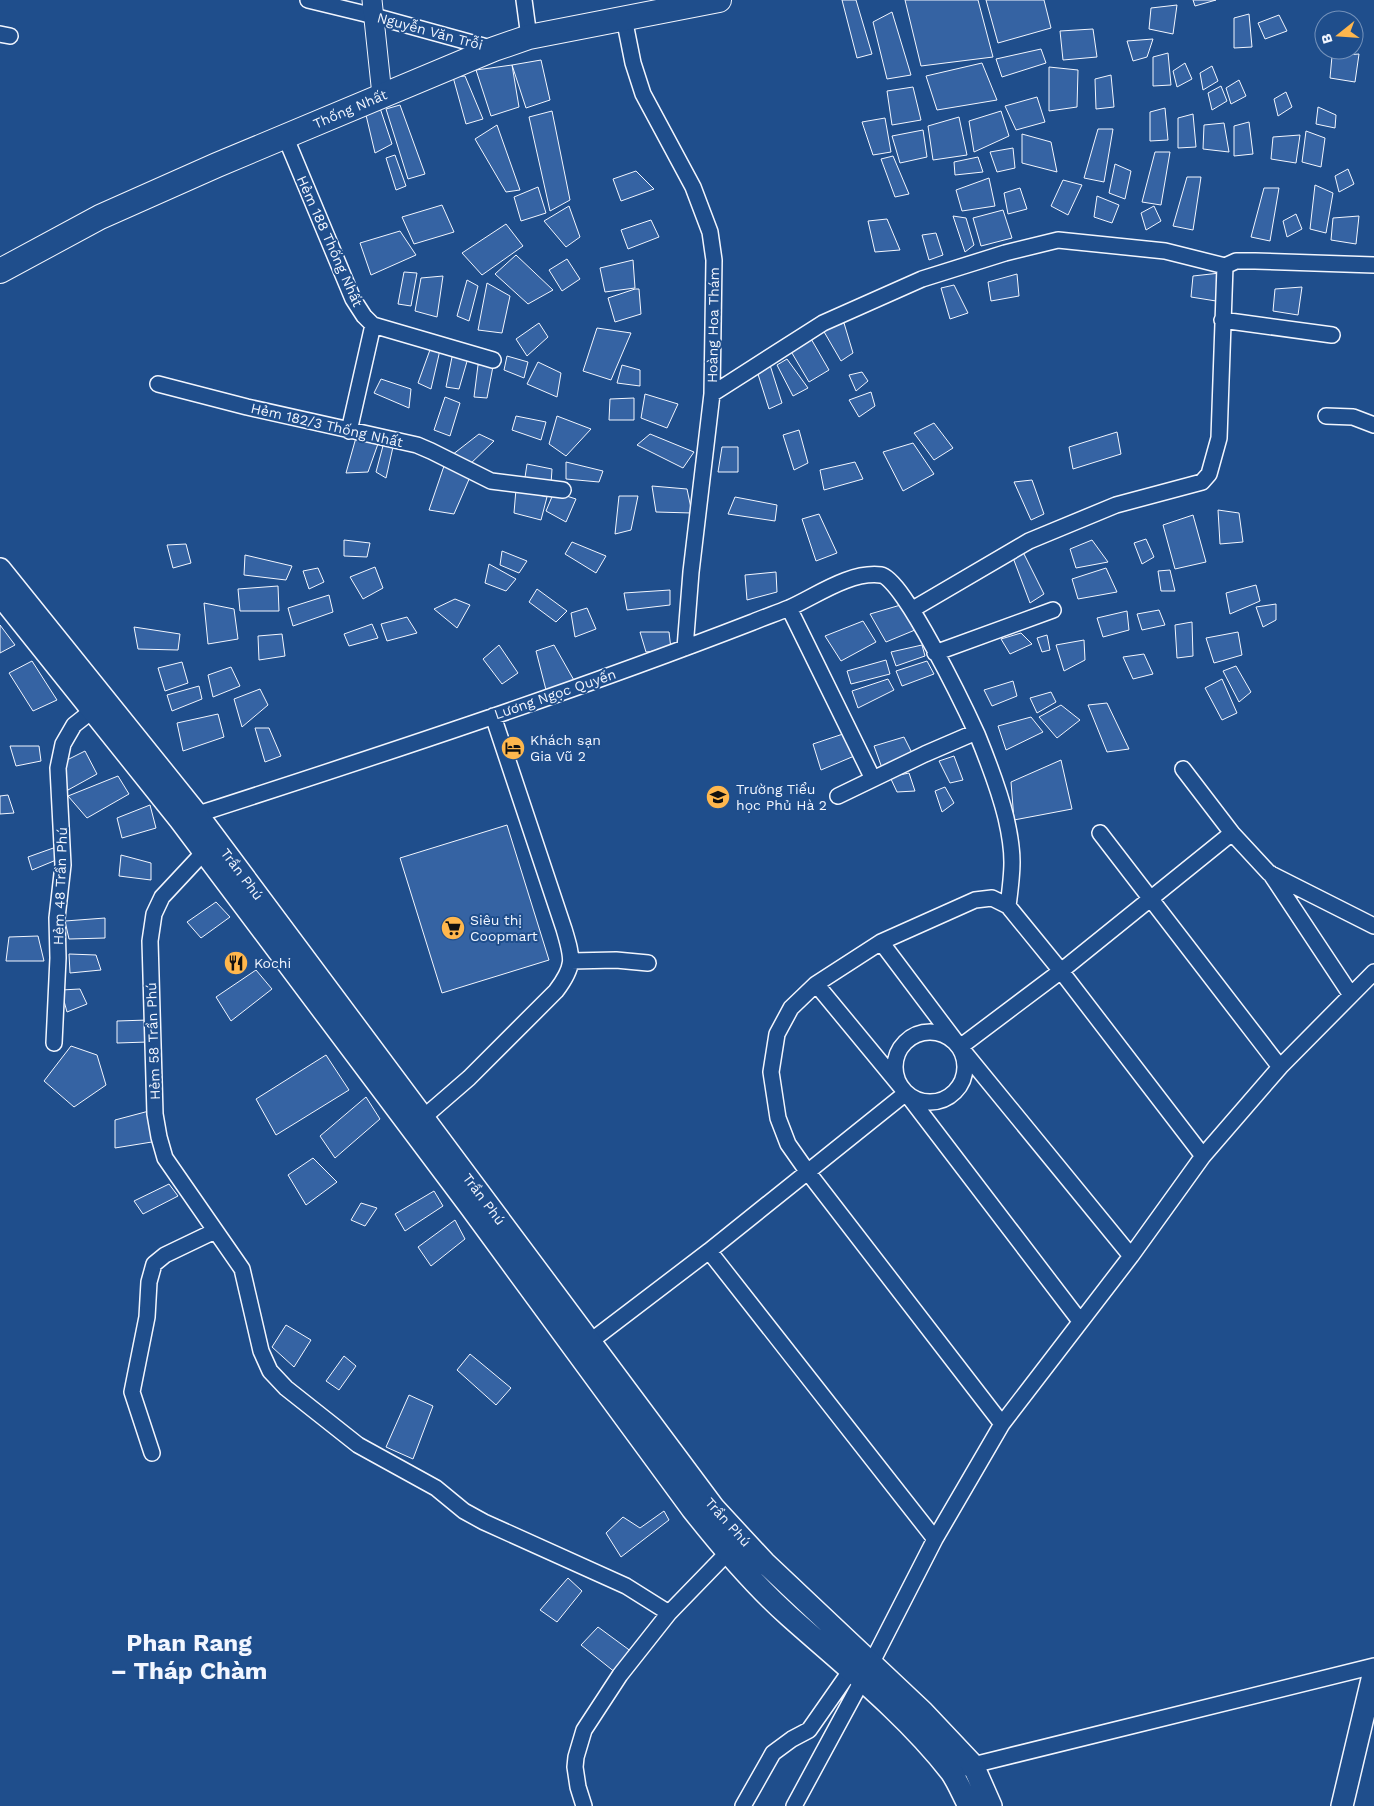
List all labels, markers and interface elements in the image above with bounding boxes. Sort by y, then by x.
street label: Nguyễn Văn Trỗi [375,9,485,53]
north arrow [1314,10,1364,60]
text: B [1317,31,1336,46]
street label: Thống Nhất [311,86,389,132]
street label: Hẻm 188 Thống Nhất [294,173,366,309]
street label: Hoàng Hoa Thám [704,267,722,383]
street label: Hẻm 182/3 Thống Nhất [249,400,405,450]
street label: Lương Ngọc Quyến [492,666,618,722]
place label: Khách sạn Gia Vũ 2 [530,732,601,764]
hotel icon: Khách sạn Gia Vũ 2 [500,735,526,761]
place label: Trường Tiểu học Phủ Hà 2 [736,781,827,813]
school or university icon: Trường Tiểu học Phủ Hà 2 [705,784,731,810]
street label: Hẻm 48 Trần Phú [50,827,70,945]
street label: Trần Phú [217,845,267,903]
place label: Siêu thị Coopmart [470,912,538,944]
supermarket icon: Siêu thị Coopmart [440,915,466,941]
restaurant icon: Kochi [223,950,249,976]
place label: Kochi [254,955,291,971]
street label: Hẻm 58 Trần Phú [143,982,163,1100]
street label: Trần Phú [459,1170,509,1228]
street label: Trần Phú [702,1494,754,1550]
district label: Phan Rang – Tháp Chàm [111,1629,267,1685]

